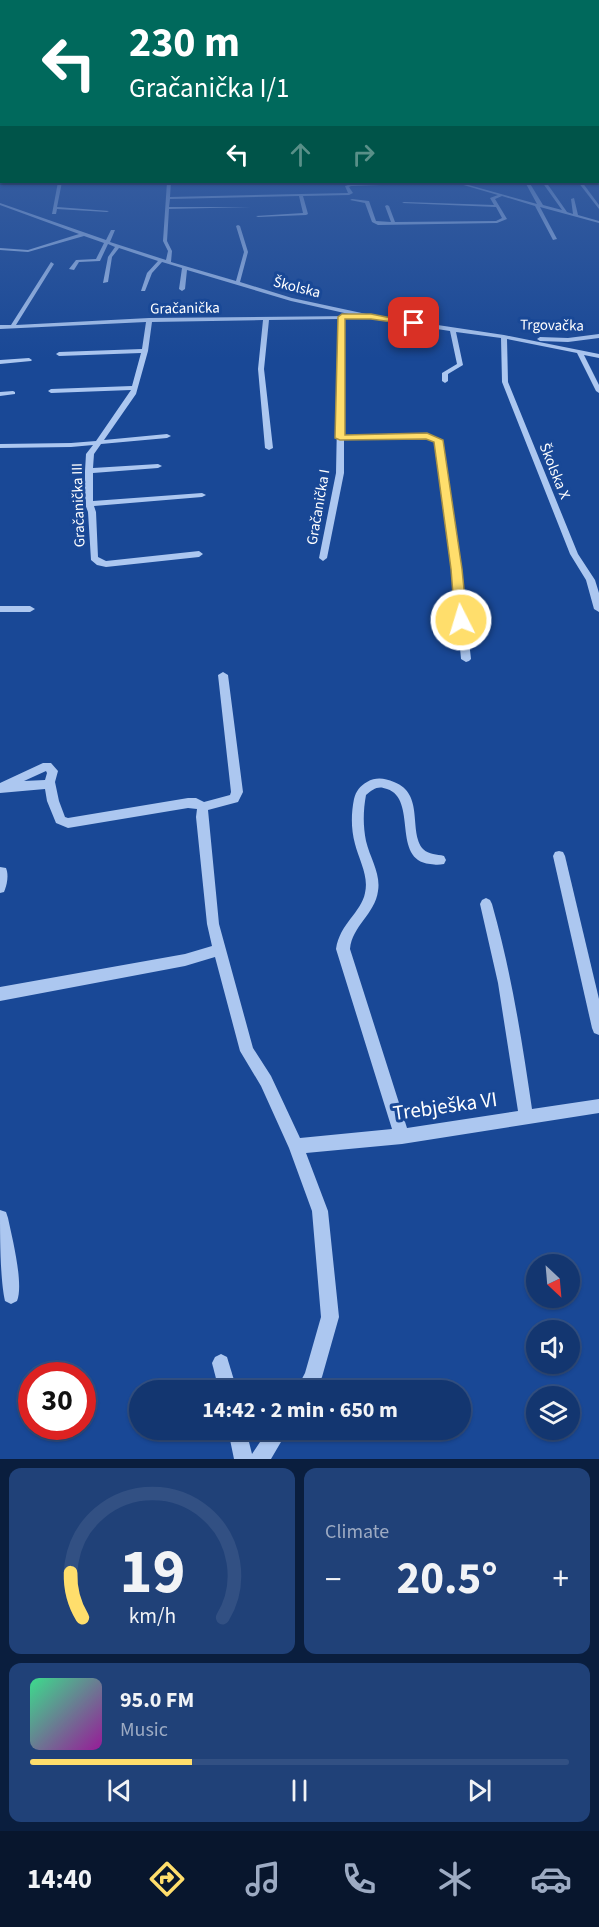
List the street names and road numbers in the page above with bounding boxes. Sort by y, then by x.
street label: Školska [271,271,323,304]
street label: Gračanička [150,297,220,320]
street label: Trgovačka [520,314,584,337]
street label: Školska X [534,440,575,503]
street label: Gračanička III [67,462,90,547]
street label: Gračanička I [302,468,335,547]
street label: Trebješka VI [391,1084,499,1128]

